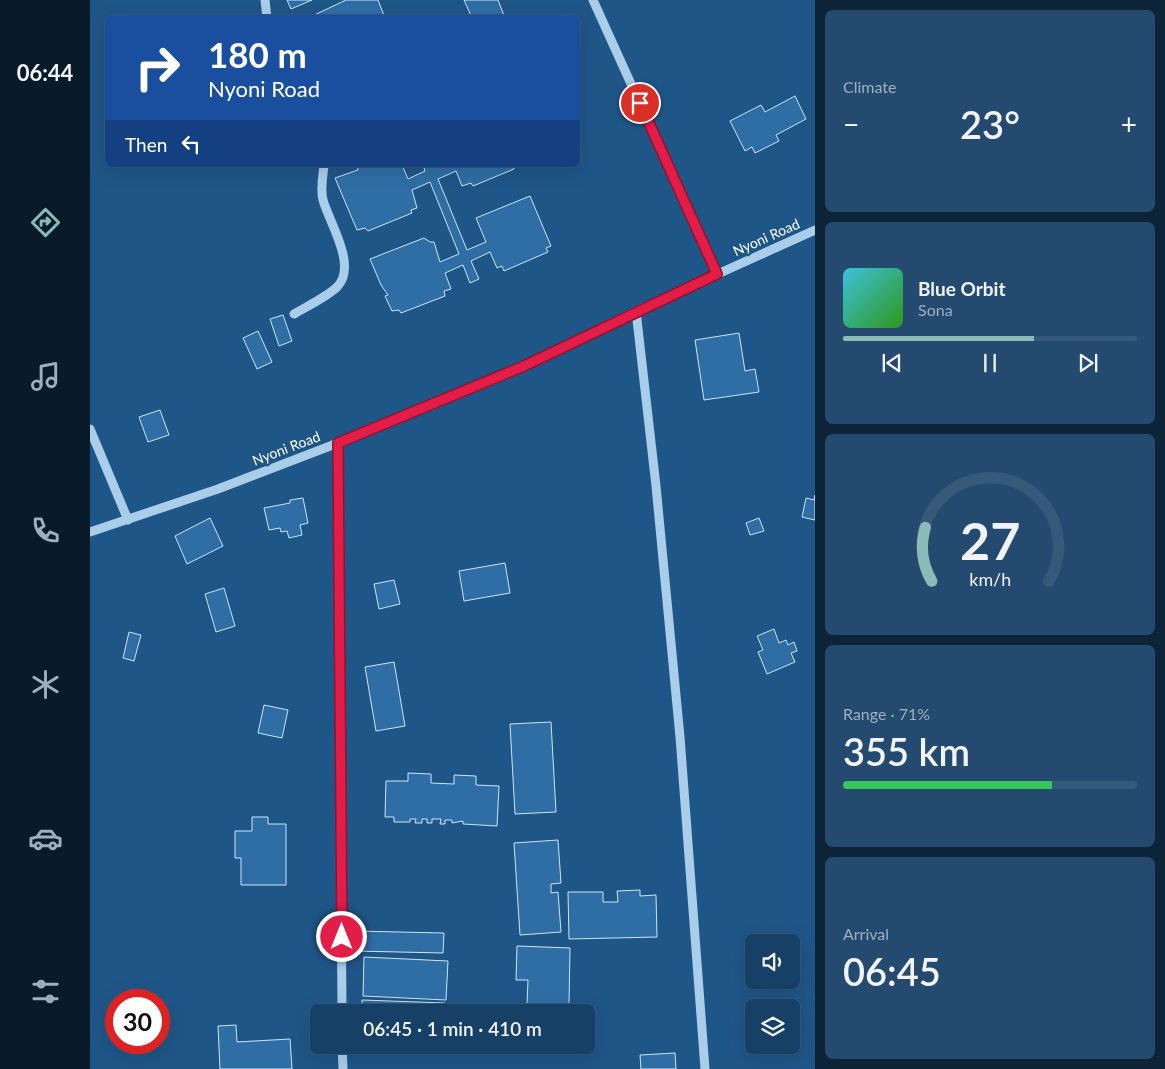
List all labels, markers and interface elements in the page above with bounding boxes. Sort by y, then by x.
text: 180 m [208,33,307,75]
icon: right [125,35,190,100]
text: 06:44 [17,59,73,86]
text: Nyoni Road [208,75,320,102]
text: Climate [843,77,896,96]
pin [619,82,661,124]
icon: arrive [626,89,654,117]
text: 23° [960,101,1020,147]
text: − [843,107,859,141]
text: + [1121,107,1137,141]
icon: left [177,130,205,158]
text: Then [125,133,167,156]
icon: directions [28,205,63,240]
street label: Nyoni Road [730,215,802,259]
text: Blue Orbit [918,277,1006,300]
text: Sona [918,300,953,319]
icon: previous [878,349,906,377]
icon: pause [976,349,1004,377]
icon: next [1074,349,1102,377]
icon: music [28,359,63,394]
street label: Nyoni Road [250,427,322,469]
text: 27 [960,509,1020,571]
icon: phone [28,513,63,548]
text: km/h [969,568,1011,590]
icon: climate [28,667,63,702]
text: Range · 71% [843,704,930,723]
text: 355 km [843,728,970,774]
icon: car [28,821,63,856]
position arrow [315,910,367,962]
text: Arrival [843,924,889,943]
map controls [745,934,800,1054]
button: sound [745,934,800,989]
text: 06:45 [843,948,941,994]
icon: filters [28,974,63,1009]
speed limit sign: 30 [105,989,170,1054]
button: layers [745,999,800,1054]
text: 06:45 · 1 min · 410 m [363,1017,542,1040]

